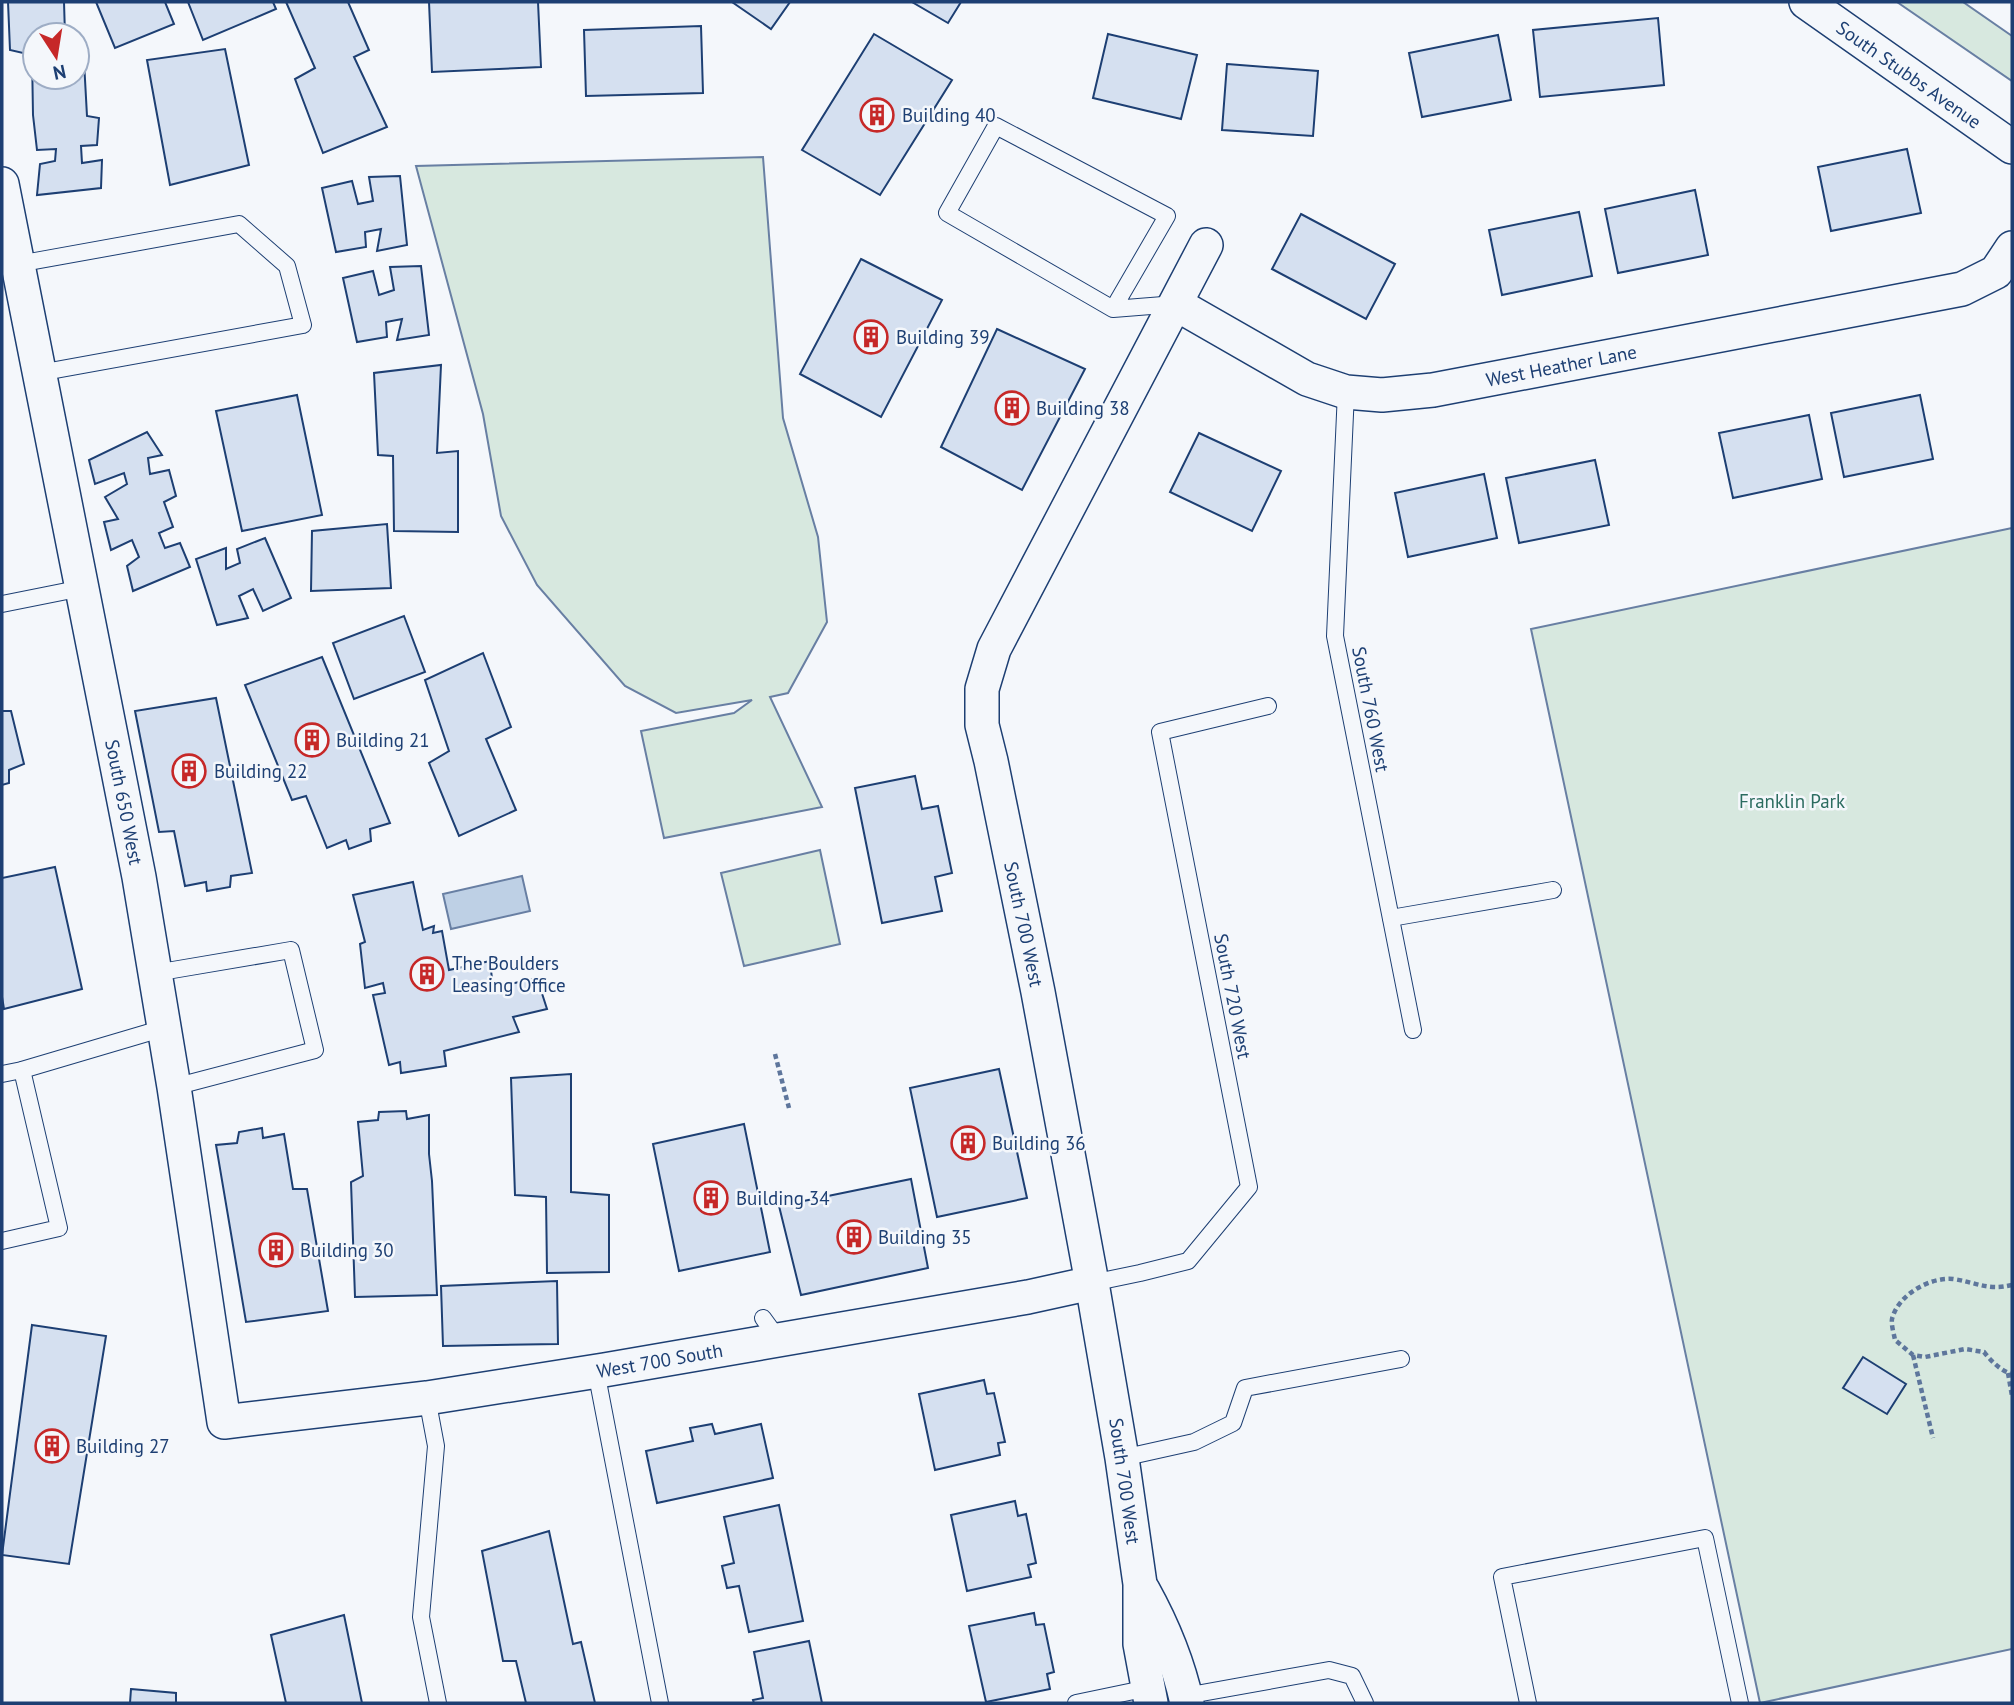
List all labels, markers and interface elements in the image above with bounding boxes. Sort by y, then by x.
street label: South Stubbs Avenue [1832,15,1986,134]
north arrow [21,21,91,91]
text: N [51,60,68,86]
building icon: Building 40 [858,96,896,134]
place label: Building 40 [902,103,996,127]
building icon: Building 39 [852,318,890,356]
place label: Building 39 [896,325,990,349]
street label: West Heather Lane [1484,339,1639,392]
building icon: Building 38 [993,389,1031,427]
place label: Building 38 [1036,396,1130,420]
street label: South 760 West [1347,644,1395,774]
building icon: Building 21 [293,721,331,759]
place label: Building 21 [336,728,430,752]
street label: South 650 West [100,737,148,867]
building icon: Building 22 [170,752,208,790]
place label: Building 22 [214,759,308,783]
park label: Franklin Park [1739,789,1845,813]
street label: South 700 West [999,859,1049,989]
street label: South 720 West [1209,931,1257,1061]
place label: The Boulders Leasing Office [452,951,566,997]
building icon: The Boulders Leasing Office [408,955,446,993]
building icon: Building 36 [949,1124,987,1162]
place label: Building 36 [992,1131,1086,1155]
building icon: Building 34 [692,1179,730,1217]
place label: Building 34 [736,1186,830,1210]
building icon: Building 35 [835,1218,873,1256]
place label: Building 35 [878,1225,972,1249]
building icon: Building 30 [257,1231,295,1269]
place label: Building 30 [300,1238,394,1262]
street label: West 700 South [595,1338,724,1383]
street label: South 700 West [1104,1416,1146,1546]
building icon: Building 27 [33,1427,71,1465]
place label: Building 27 [76,1434,170,1458]

